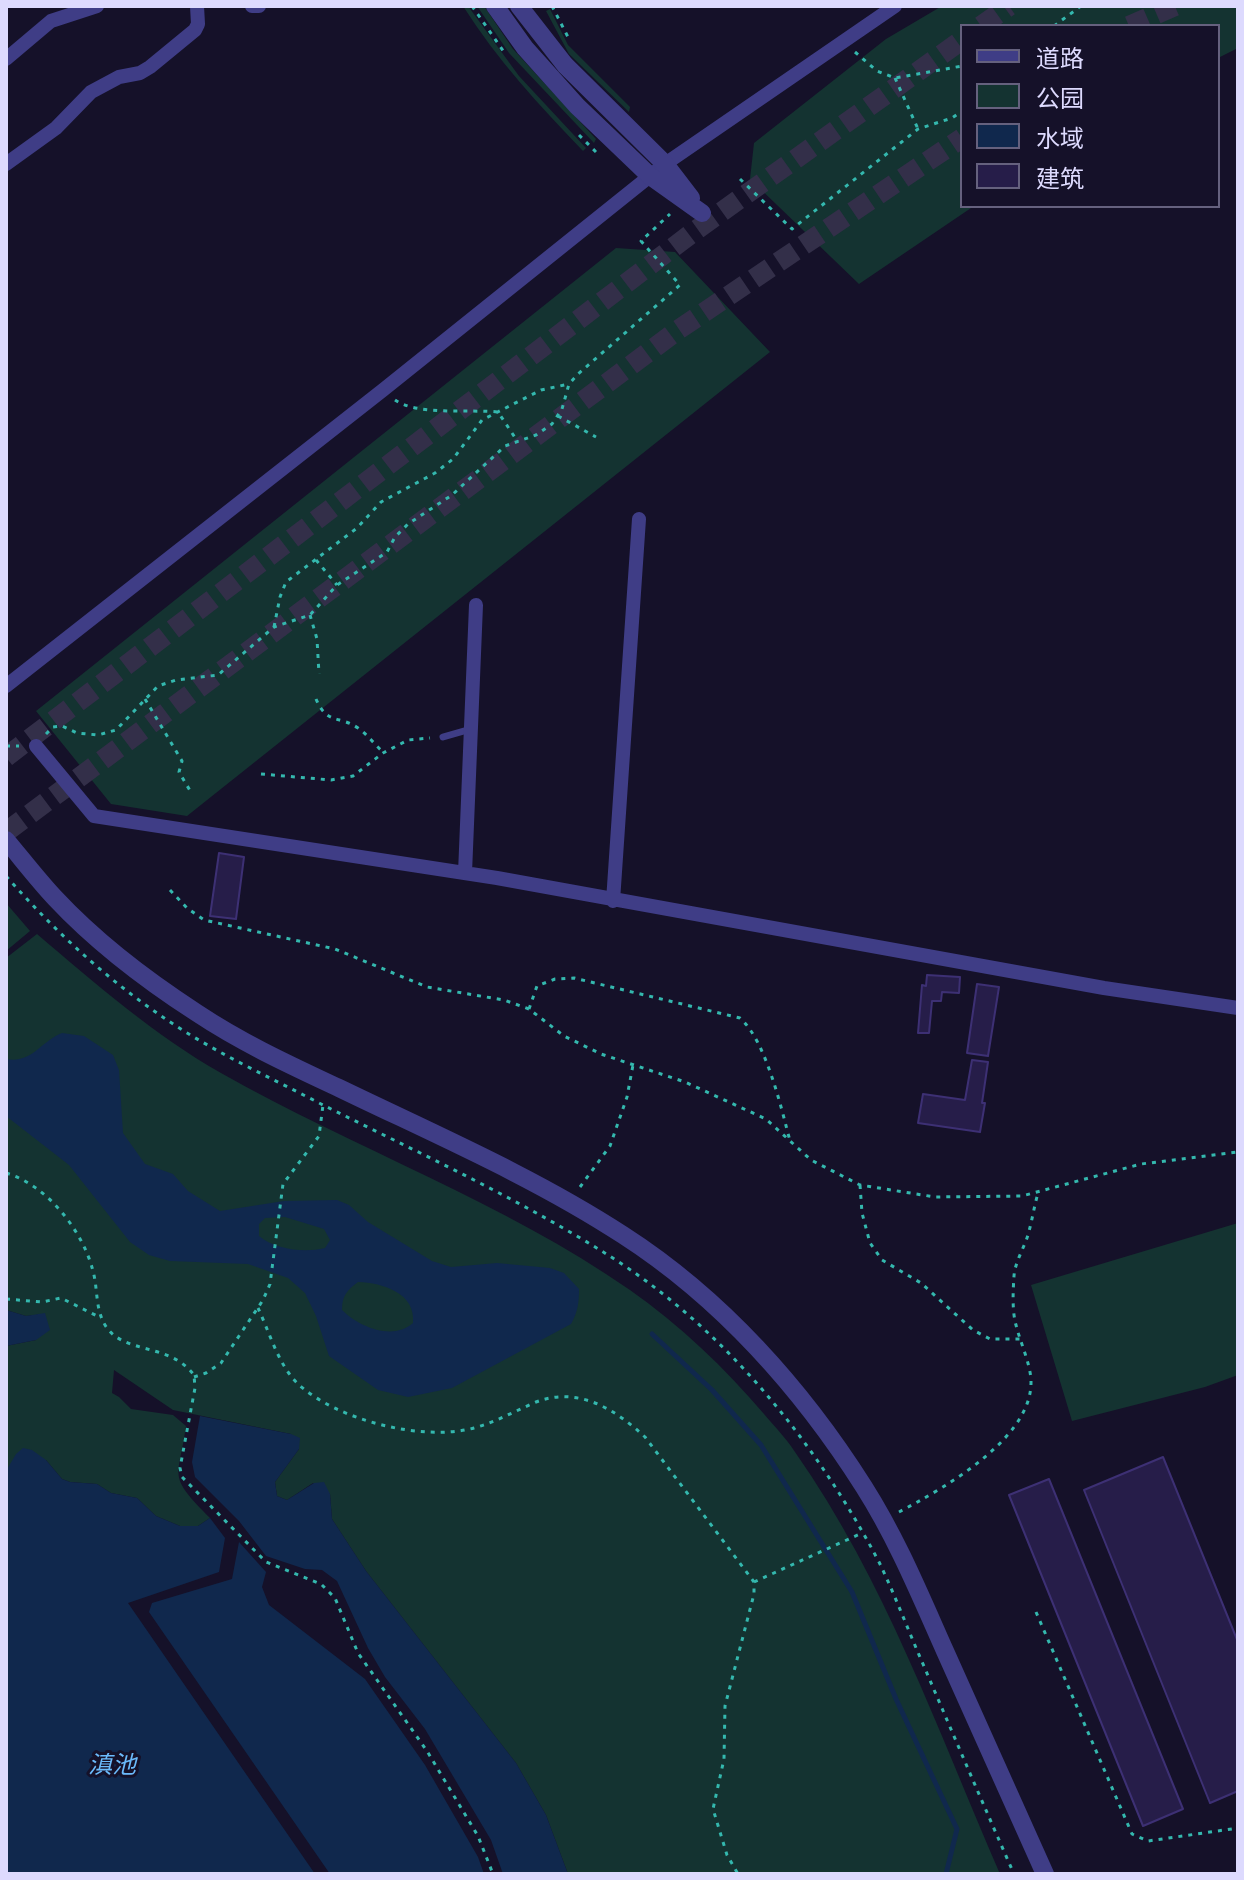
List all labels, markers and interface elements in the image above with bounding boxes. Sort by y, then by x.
legend [960,24,1220,208]
text: 道路 [1036,44,1084,72]
text: 公园 [1036,84,1084,112]
text: 水域 [1036,124,1084,152]
text: 建筑 [1036,164,1084,192]
water label: 滇池 [88,1752,136,1780]

